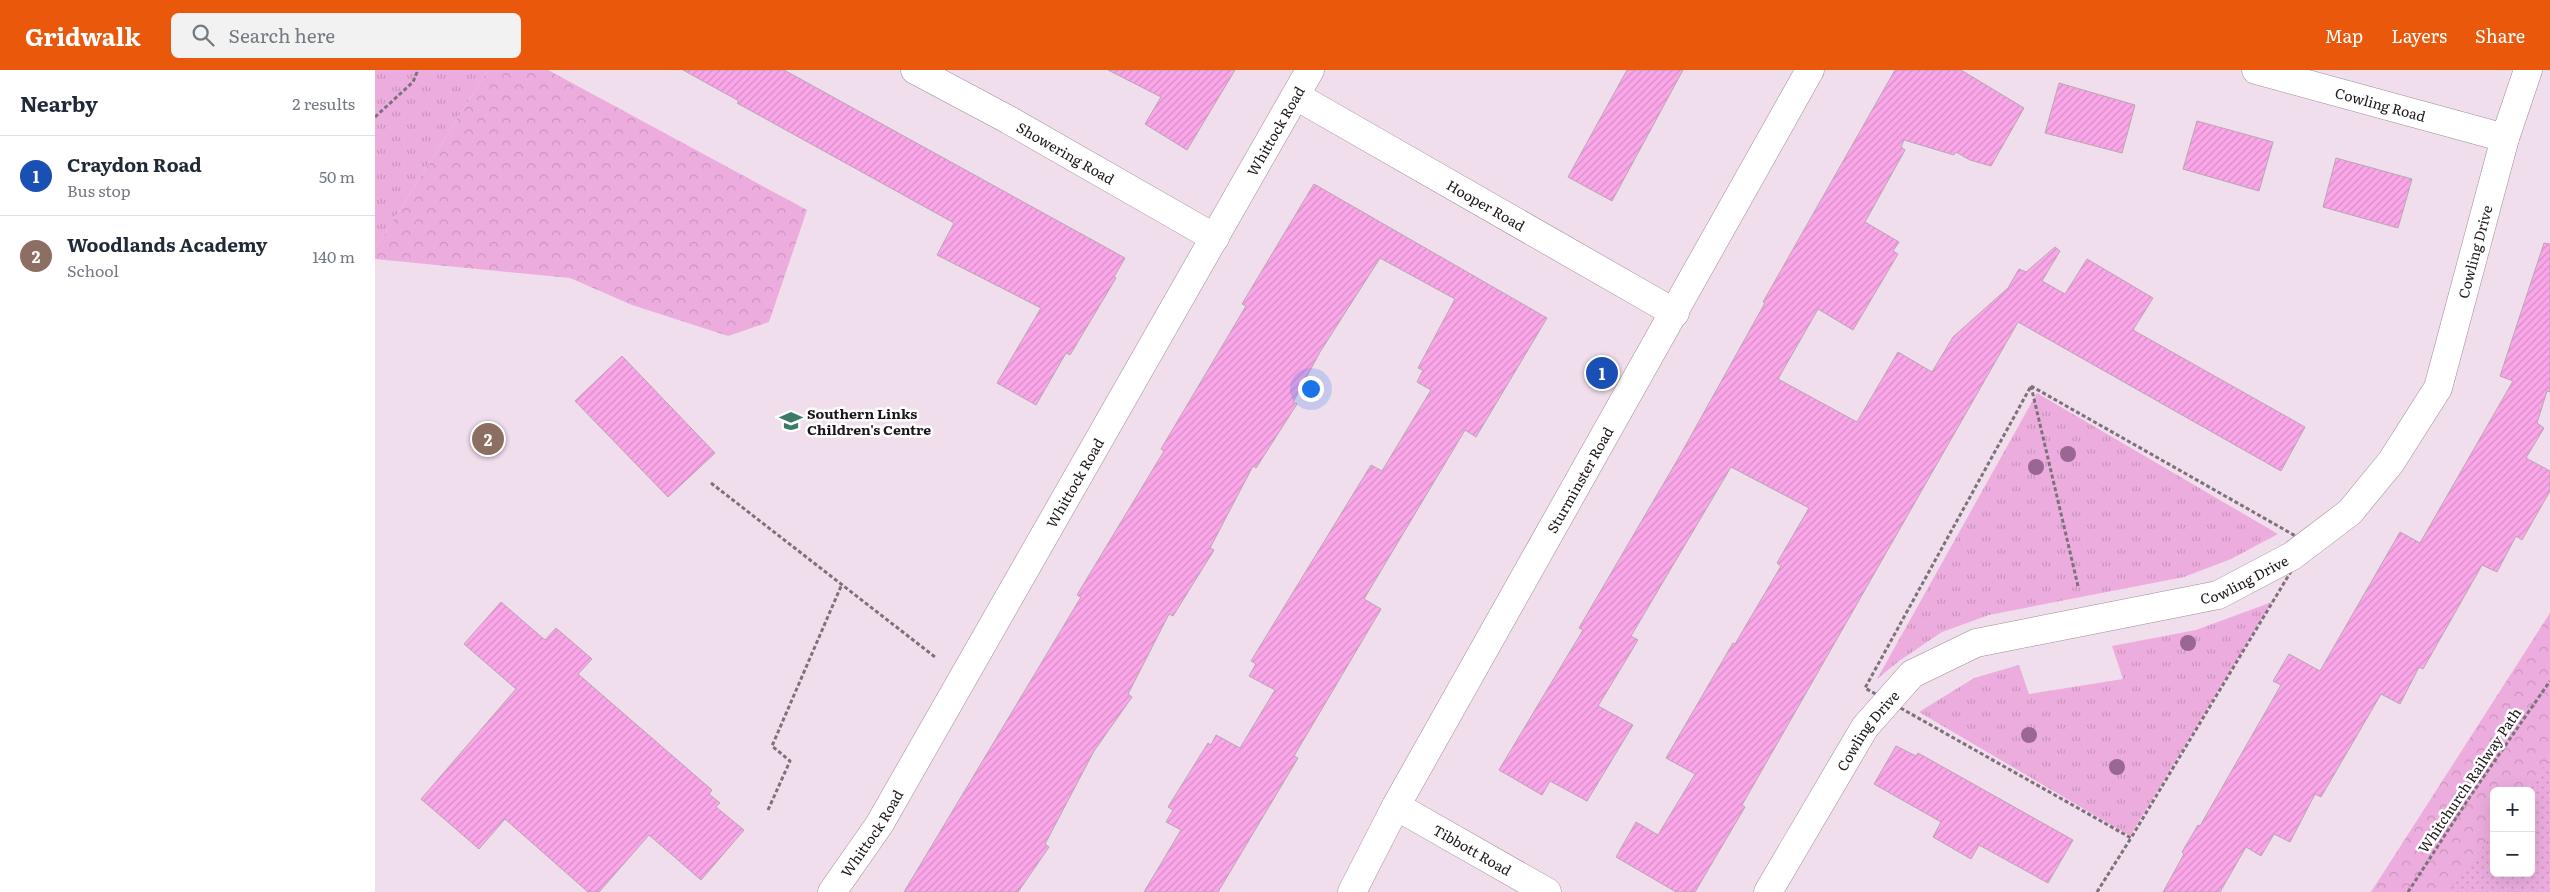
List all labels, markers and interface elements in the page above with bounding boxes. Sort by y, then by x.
search box [171,13,521,58]
text: Gridwalk [25,18,141,53]
icon: search [189,21,217,49]
text: Search here [229,21,335,49]
text: Map [2325,22,2363,49]
text: Layers [2391,22,2447,49]
text: Share [2475,22,2525,49]
street label: Whittock Road [1242,82,1309,180]
street label: Cowling Road [2333,82,2428,126]
text: Nearby [20,87,98,118]
text: 2 results [292,91,355,115]
street label: Showering Road [1013,117,1119,189]
text: Craydon Road [67,150,202,178]
text: 1 [33,164,39,188]
text: 50 m [319,164,355,188]
street label: Hooper Road [1443,174,1529,235]
text: Bus stop [67,178,131,202]
street label: Cowling Drive [2452,203,2497,300]
text: Woodlands Academy [67,230,267,258]
text: 2 [32,244,40,268]
text: 140 m [312,244,355,268]
text: School [67,258,119,282]
pin: 1 [1586,354,1618,392]
your location [1298,376,1324,402]
place label: Southern Links Children's Centre [807,403,931,439]
school or university icon: Southern Links Children's Centre [778,408,804,434]
pin: 2 [472,420,504,458]
street label: Sturminster Road [1542,423,1618,536]
street label: Whittock Road [1041,434,1108,531]
street label: Cowling Drive [2198,550,2291,608]
street label: Cowling Drive [1831,686,1903,775]
street label: Whitchurch Railway Path [2413,703,2525,857]
street label: Whittock Road [836,785,907,881]
map controls [2490,787,2535,877]
button: + [2490,787,2535,832]
street label: Tibbott Road [1430,819,1516,880]
button: − [2490,832,2535,877]

